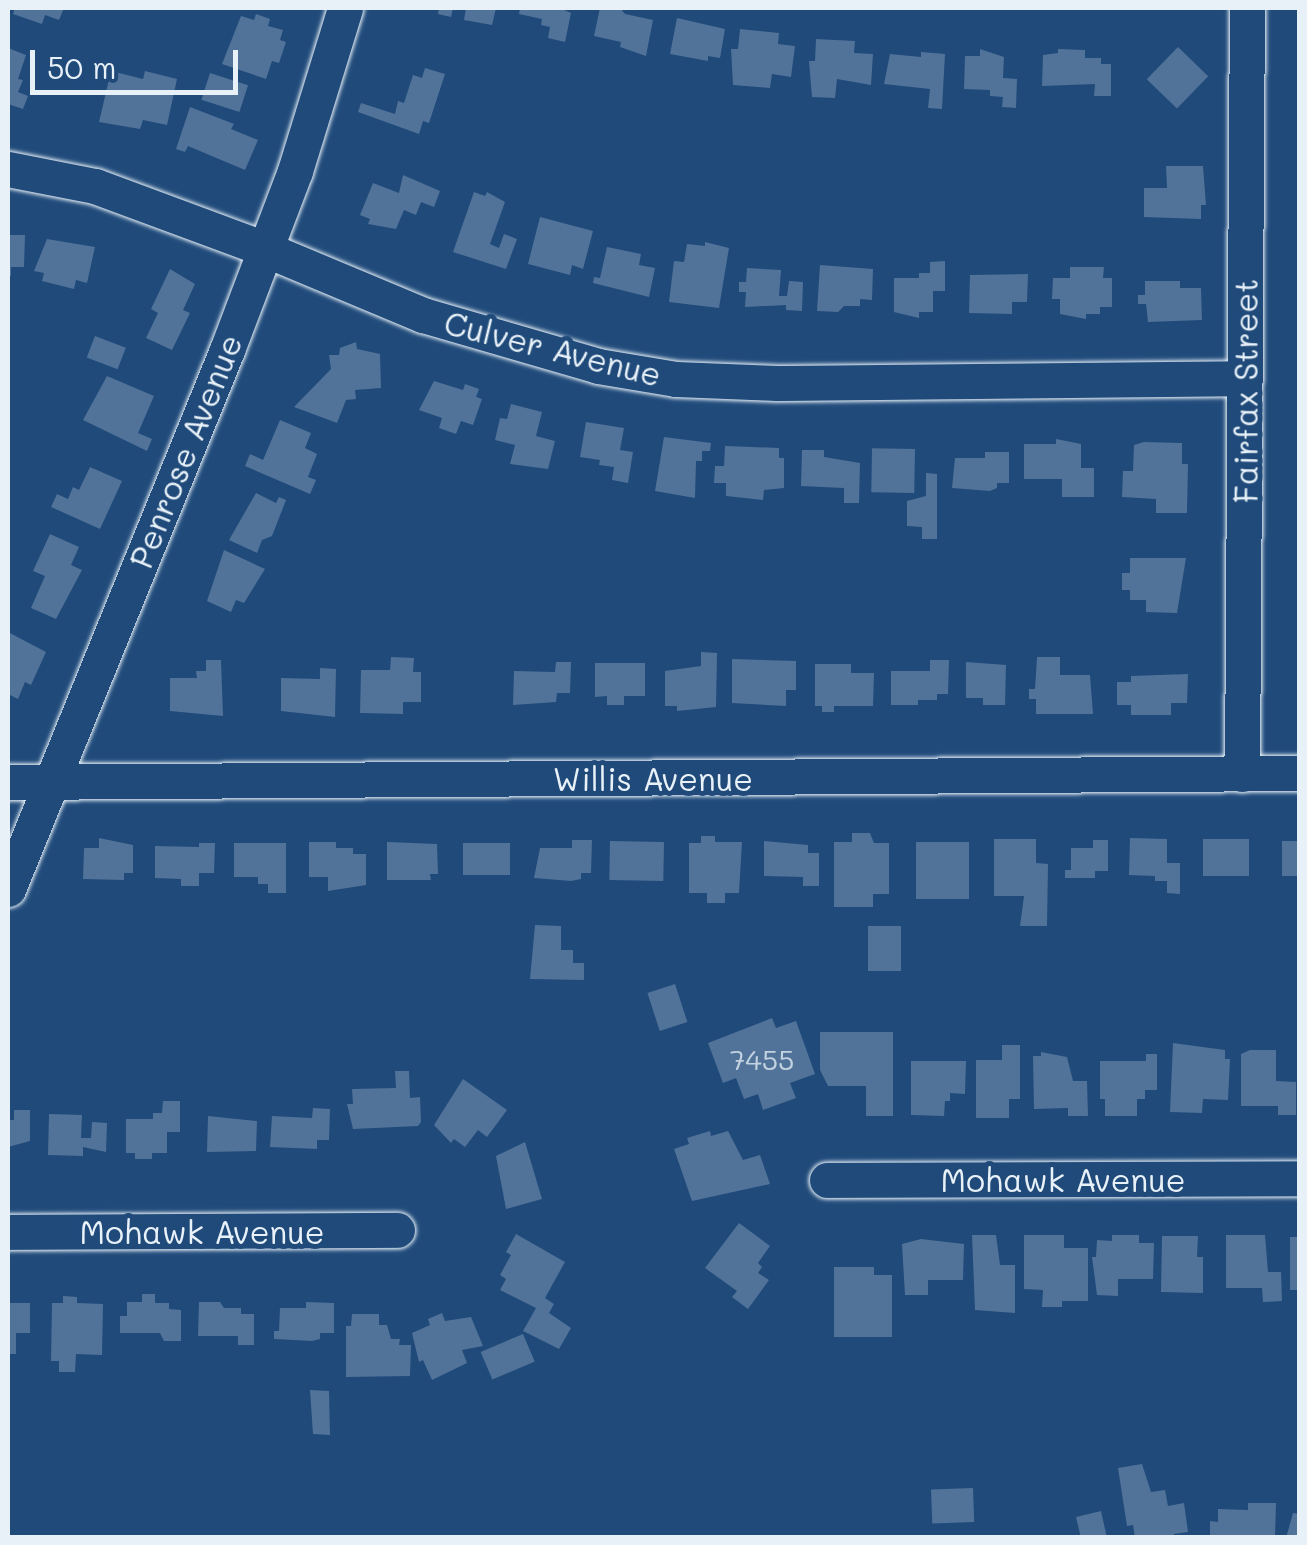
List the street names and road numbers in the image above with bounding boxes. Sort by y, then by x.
street label: Fairfax Street [1226,279,1264,503]
street label: Culver Avenue [441,302,665,394]
street label: Penrose Avenue [121,329,249,573]
street label: Willis Avenue [553,759,753,797]
street label: Mohawk Avenue [940,1160,1186,1198]
street label: Mohawk Avenue [79,1212,325,1250]

